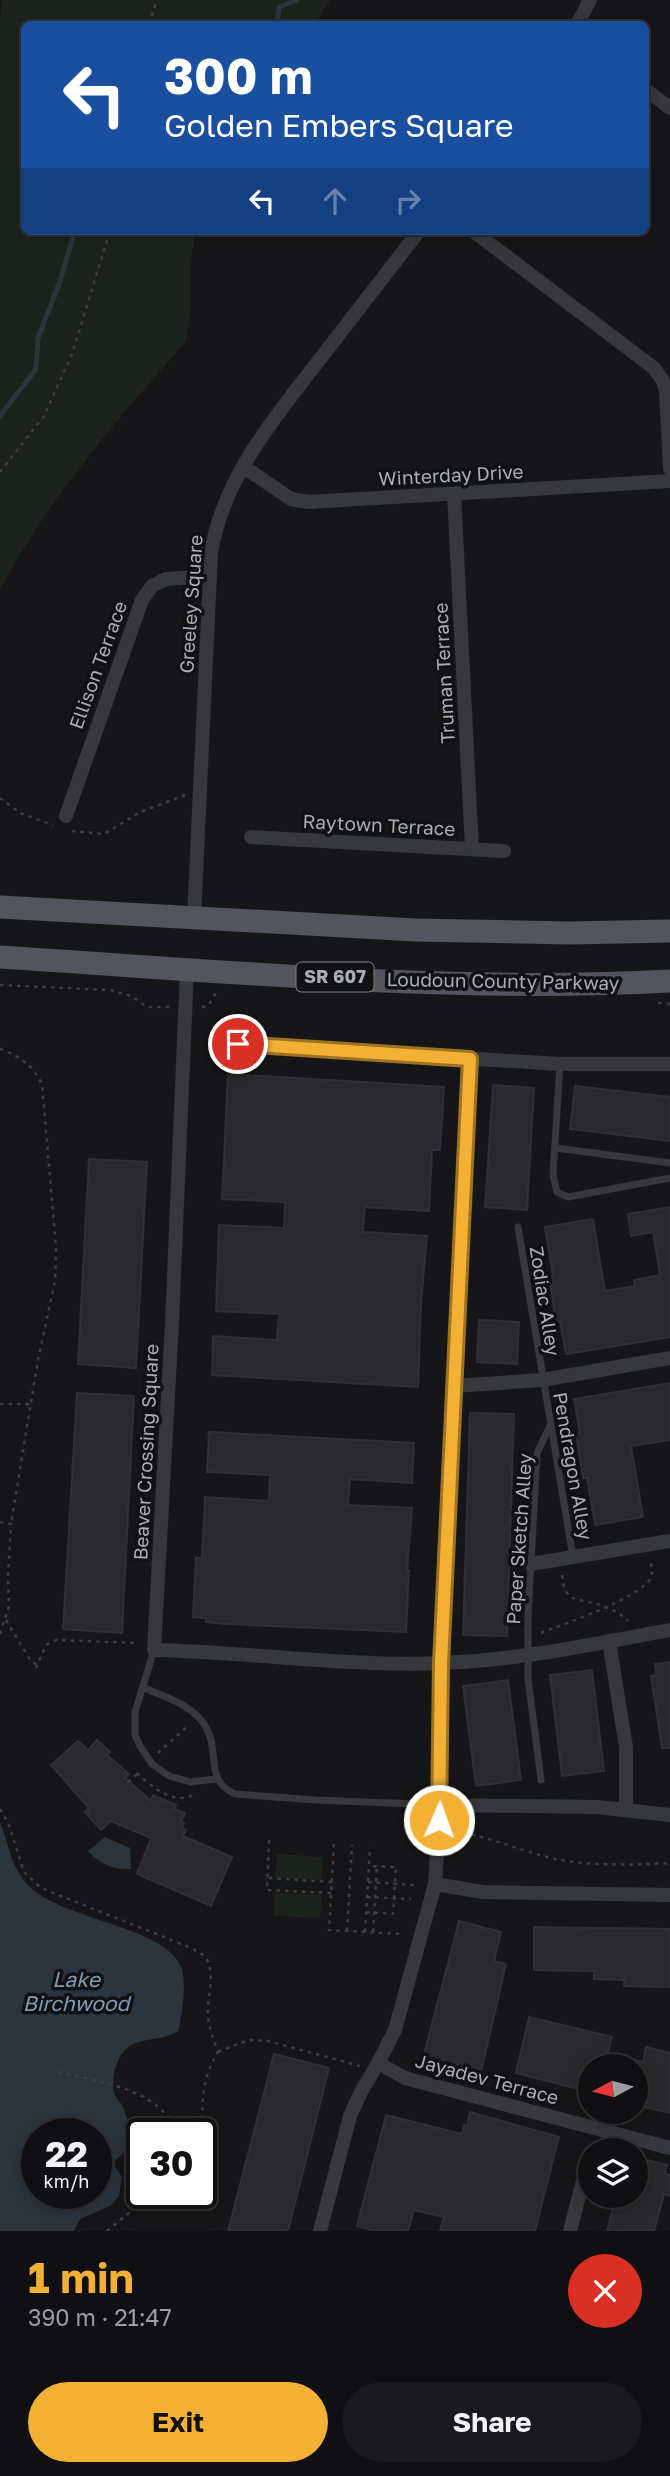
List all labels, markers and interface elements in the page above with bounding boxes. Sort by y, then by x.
text: 300 m [164,46,313,105]
icon: left [49,49,140,140]
text: Golden Embers Square [164,106,513,144]
icon: left [243,182,281,220]
icon: ahead [316,182,354,220]
icon: right [389,182,427,220]
street label: Winterday Drive [378,459,524,490]
street label: Greeley Square [174,534,207,674]
street label: Ellison Terrace [64,598,131,732]
street label: Truman Terrace [428,602,459,744]
street label: Raytown Terrace [302,809,456,840]
road number: SR 607 [296,962,374,992]
street label: Loudoun County Parkway [387,967,620,994]
pin [208,1014,268,1074]
icon: arrive [219,1025,257,1063]
street label: Zodiac Alley [525,1244,566,1358]
street label: Beaver Crossing Square [128,1343,163,1561]
street label: Pendragon Alley [549,1390,598,1542]
street label: Paper Sketch Alley [501,1452,536,1625]
position arrow [402,1783,476,1857]
water label: Lake Birchwood [23,1966,131,2016]
street label: Jayadev Terrace [413,2048,561,2109]
north arrow [578,2054,648,2124]
map controls [578,2054,648,2208]
speed limit sign: 30 [126,2118,217,2209]
text: 22 [45,2133,88,2175]
button: layers [578,2138,648,2208]
text: km/h [44,2170,89,2192]
text: 1 min [28,2252,134,2302]
button: close [568,2254,642,2328]
text: 390 m · 21:47 [28,2303,172,2331]
button: Exit [28,2382,328,2462]
button: Share [342,2382,642,2462]

